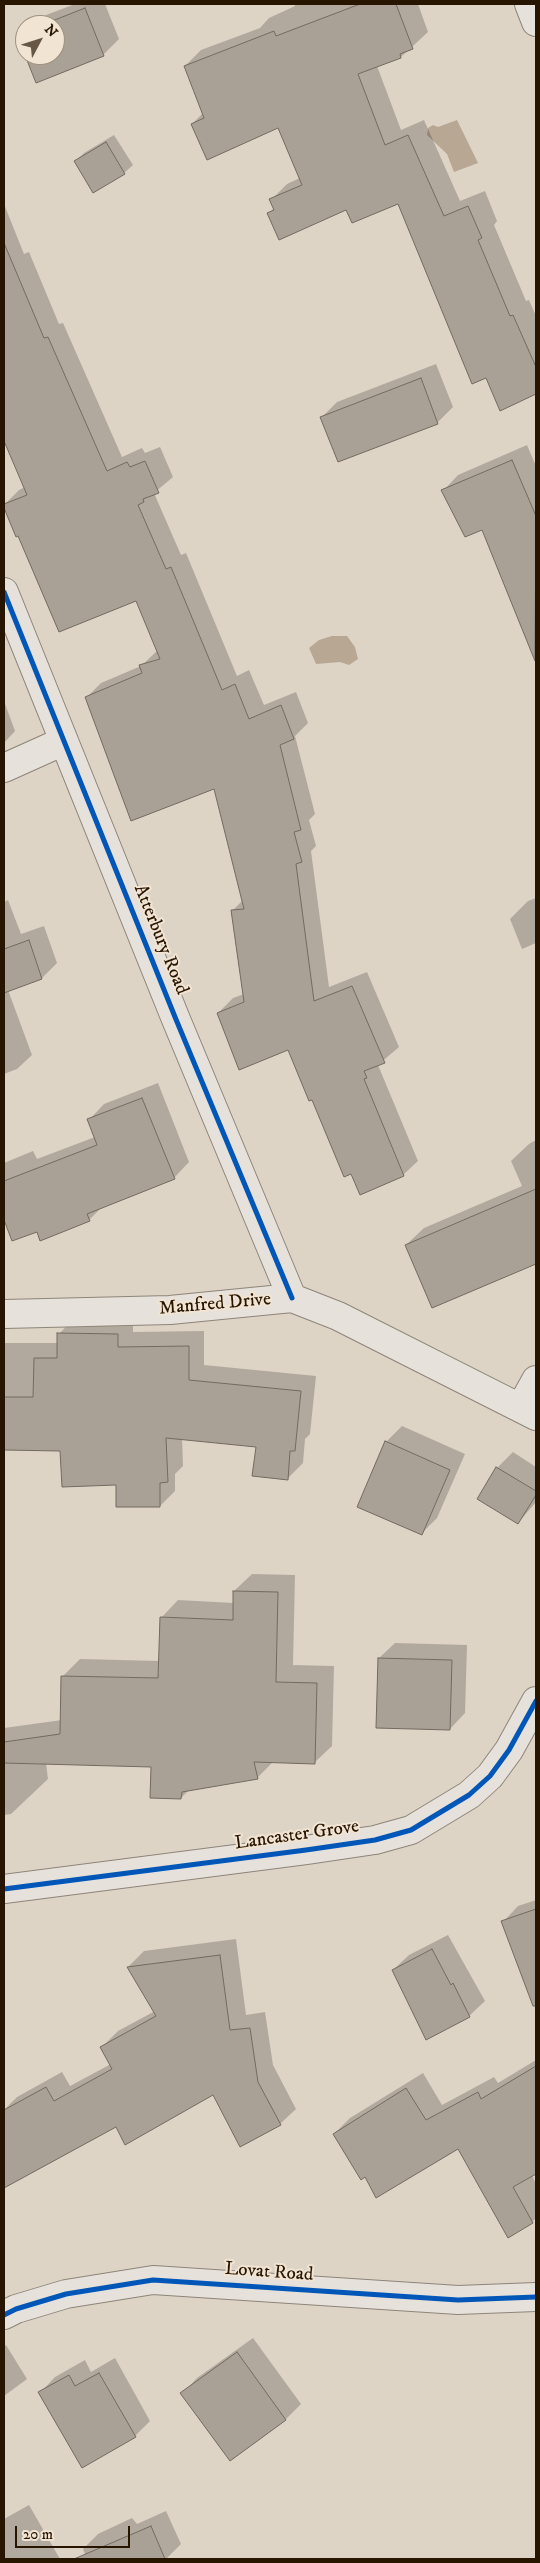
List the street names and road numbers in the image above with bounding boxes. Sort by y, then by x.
street label: Atterbury Road [128,882,192,998]
street label: Manfred Drive [158,1289,272,1321]
street label: Lancaster Grove [233,1816,361,1856]
street label: Lovat Road [224,2259,314,2287]

